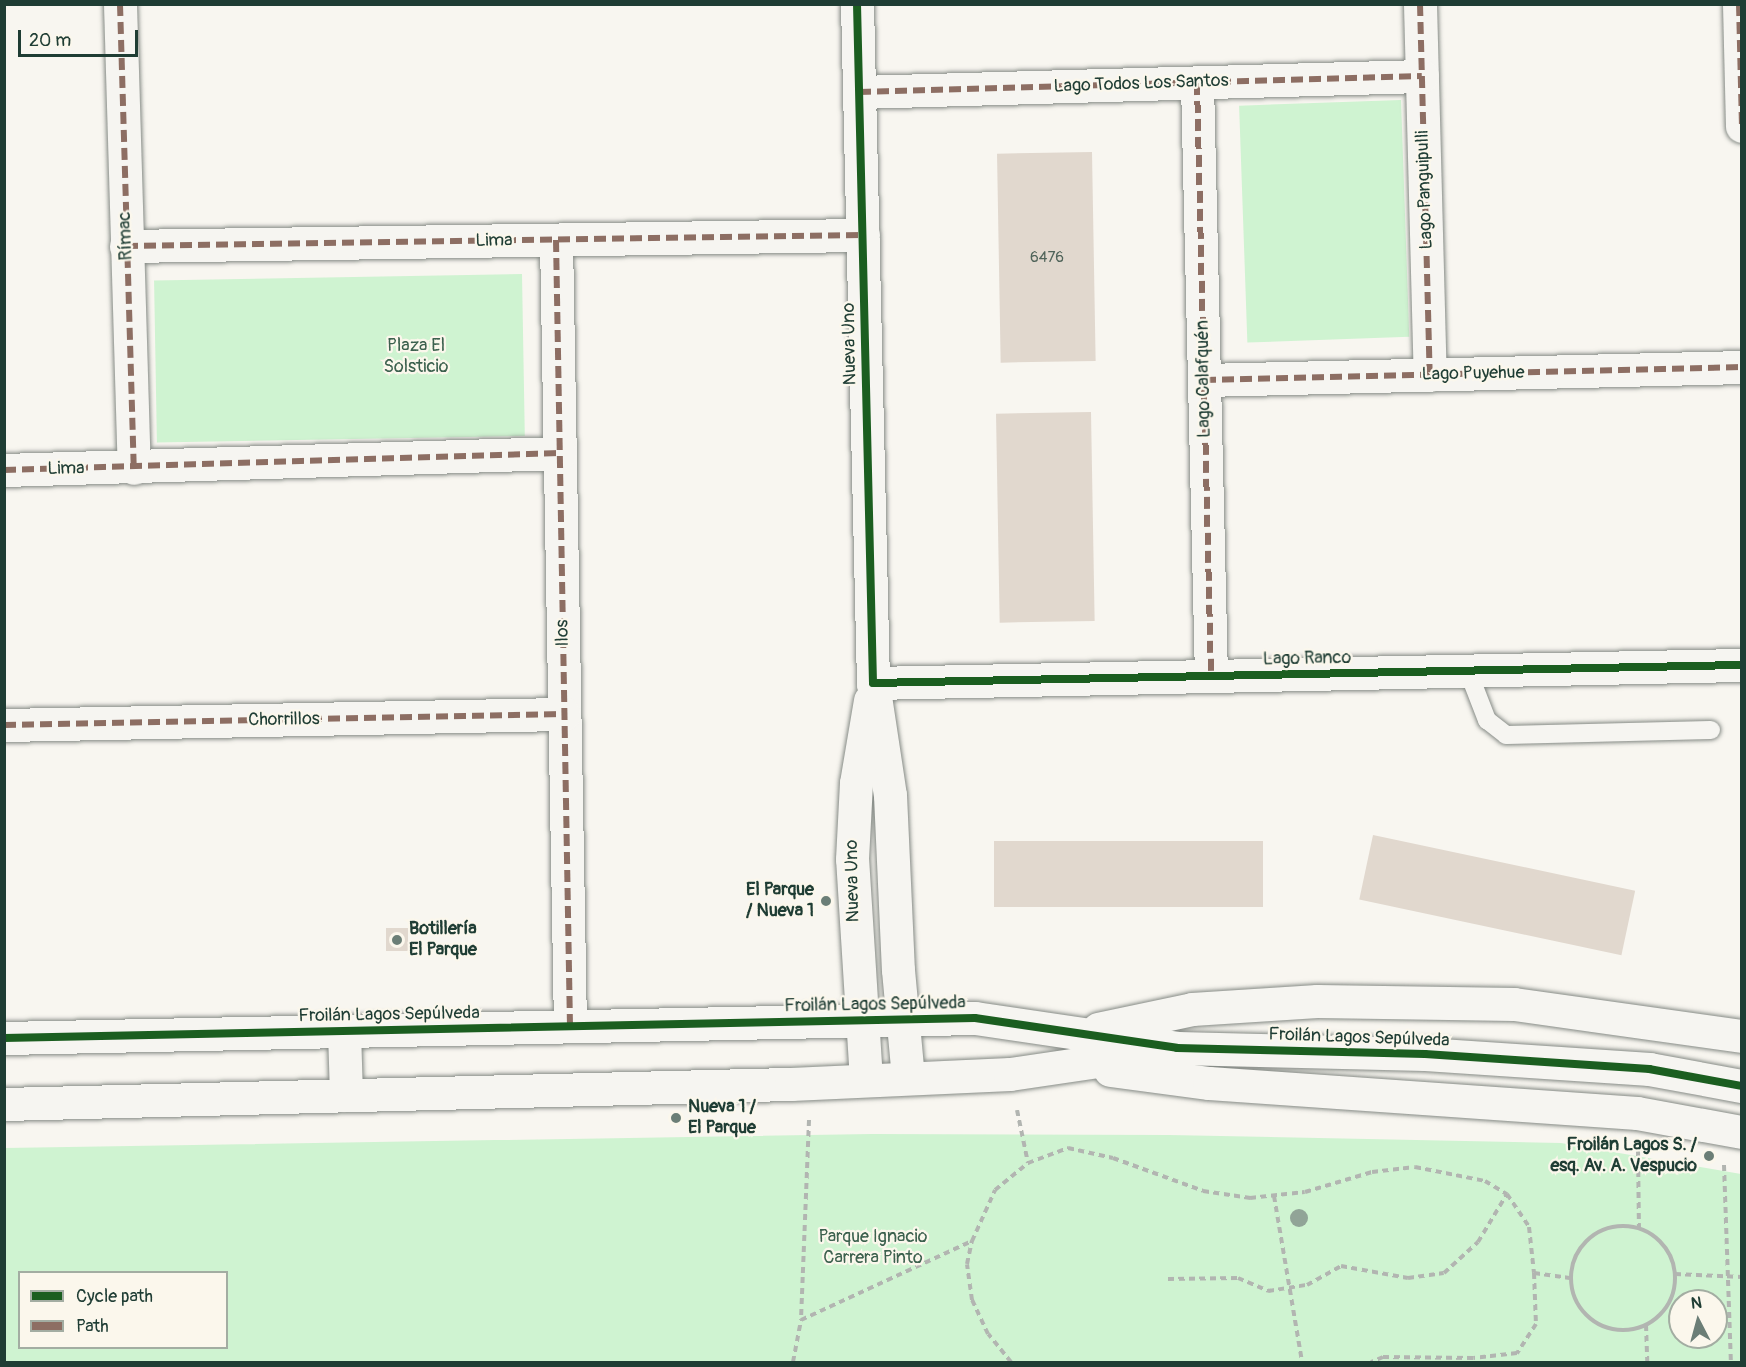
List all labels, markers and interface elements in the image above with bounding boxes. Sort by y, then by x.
scale bar [21,18,141,56]
text: 20 m [29,29,71,52]
street label: Lago Todos Los Santos [1053,70,1229,98]
street label: Lago Panguipulli [1412,130,1438,250]
street label: Rímac [114,211,138,261]
street label: Lima [475,230,513,252]
house number: 6476 [1030,249,1064,267]
street label: Nueva Uno [838,303,862,385]
street label: Lago Calafquén [1192,320,1216,438]
park label: Plaza El Solsticio [384,336,448,378]
street label: Lago Puyehue [1421,362,1525,386]
street label: Lima [47,458,85,480]
street label: Ilos [552,619,574,647]
street label: Lago Ranco [1263,647,1351,671]
street label: Chorrillos [248,709,320,731]
street label: Nueva Uno [841,840,865,922]
place label: El Parque / Nueva 1 [746,880,814,922]
marker: El Parque / Nueva 1 [819,894,833,908]
place label: Botillería El Parque [409,919,477,962]
marker: Botillería El Parque [390,933,404,947]
street label: Froilán Lagos Sepúlveda [784,993,966,1017]
street label: Froilán Lagos Sepúlveda [298,1003,480,1027]
street label: Froilán Lagos Sepúlveda [1268,1024,1450,1052]
place label: Nueva 1 / El Parque [688,1097,756,1140]
marker: Nueva 1 / El Parque [669,1111,683,1125]
place label: Froilán Lagos S. / esq. Av. A. Vespucio [1550,1135,1697,1178]
marker: Froilán Lagos S. / esq. Av. A. Vespucio [1702,1149,1716,1163]
park label: Parque Ignacio Carrera Pinto [819,1227,927,1270]
legend [18,1271,228,1349]
text: Cycle path [76,1285,153,1308]
north arrow [1668,1289,1728,1349]
text: N [1690,1293,1703,1314]
text: Path [76,1315,109,1338]

